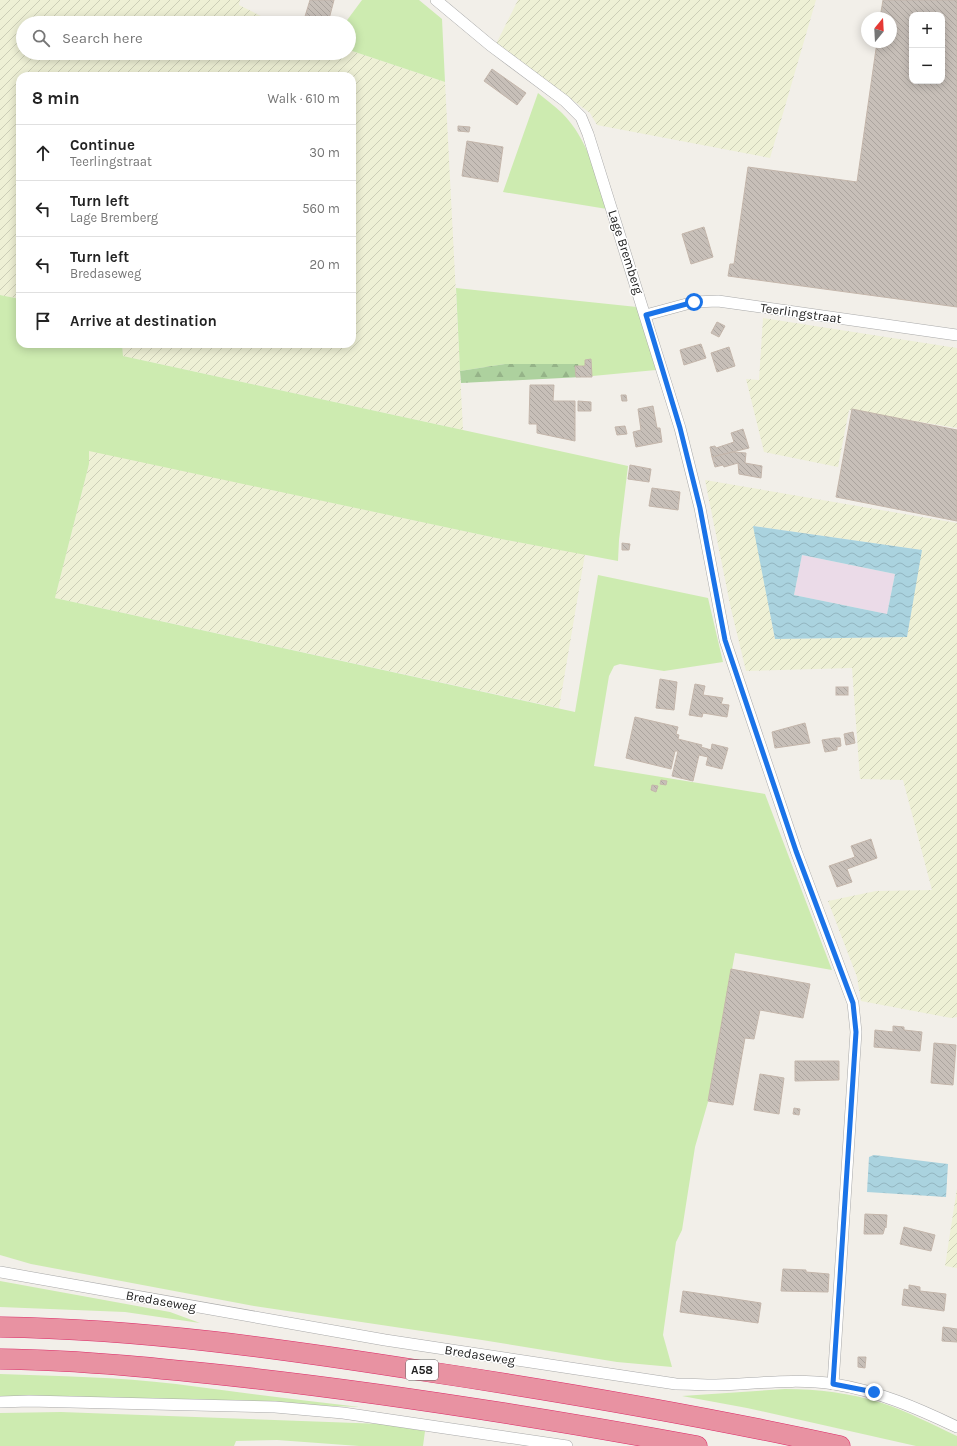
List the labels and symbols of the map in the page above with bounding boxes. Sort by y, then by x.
north arrow [861,12,897,48]
street label: Lage Bremberg [605,208,647,297]
route start [685,293,703,311]
street label: Teerlingstraat [759,300,843,326]
street label: Bredaseweg [125,1287,198,1315]
street label: Bredaseweg [444,1342,517,1368]
road number: A58 [406,1360,438,1380]
route end [865,1383,883,1401]

